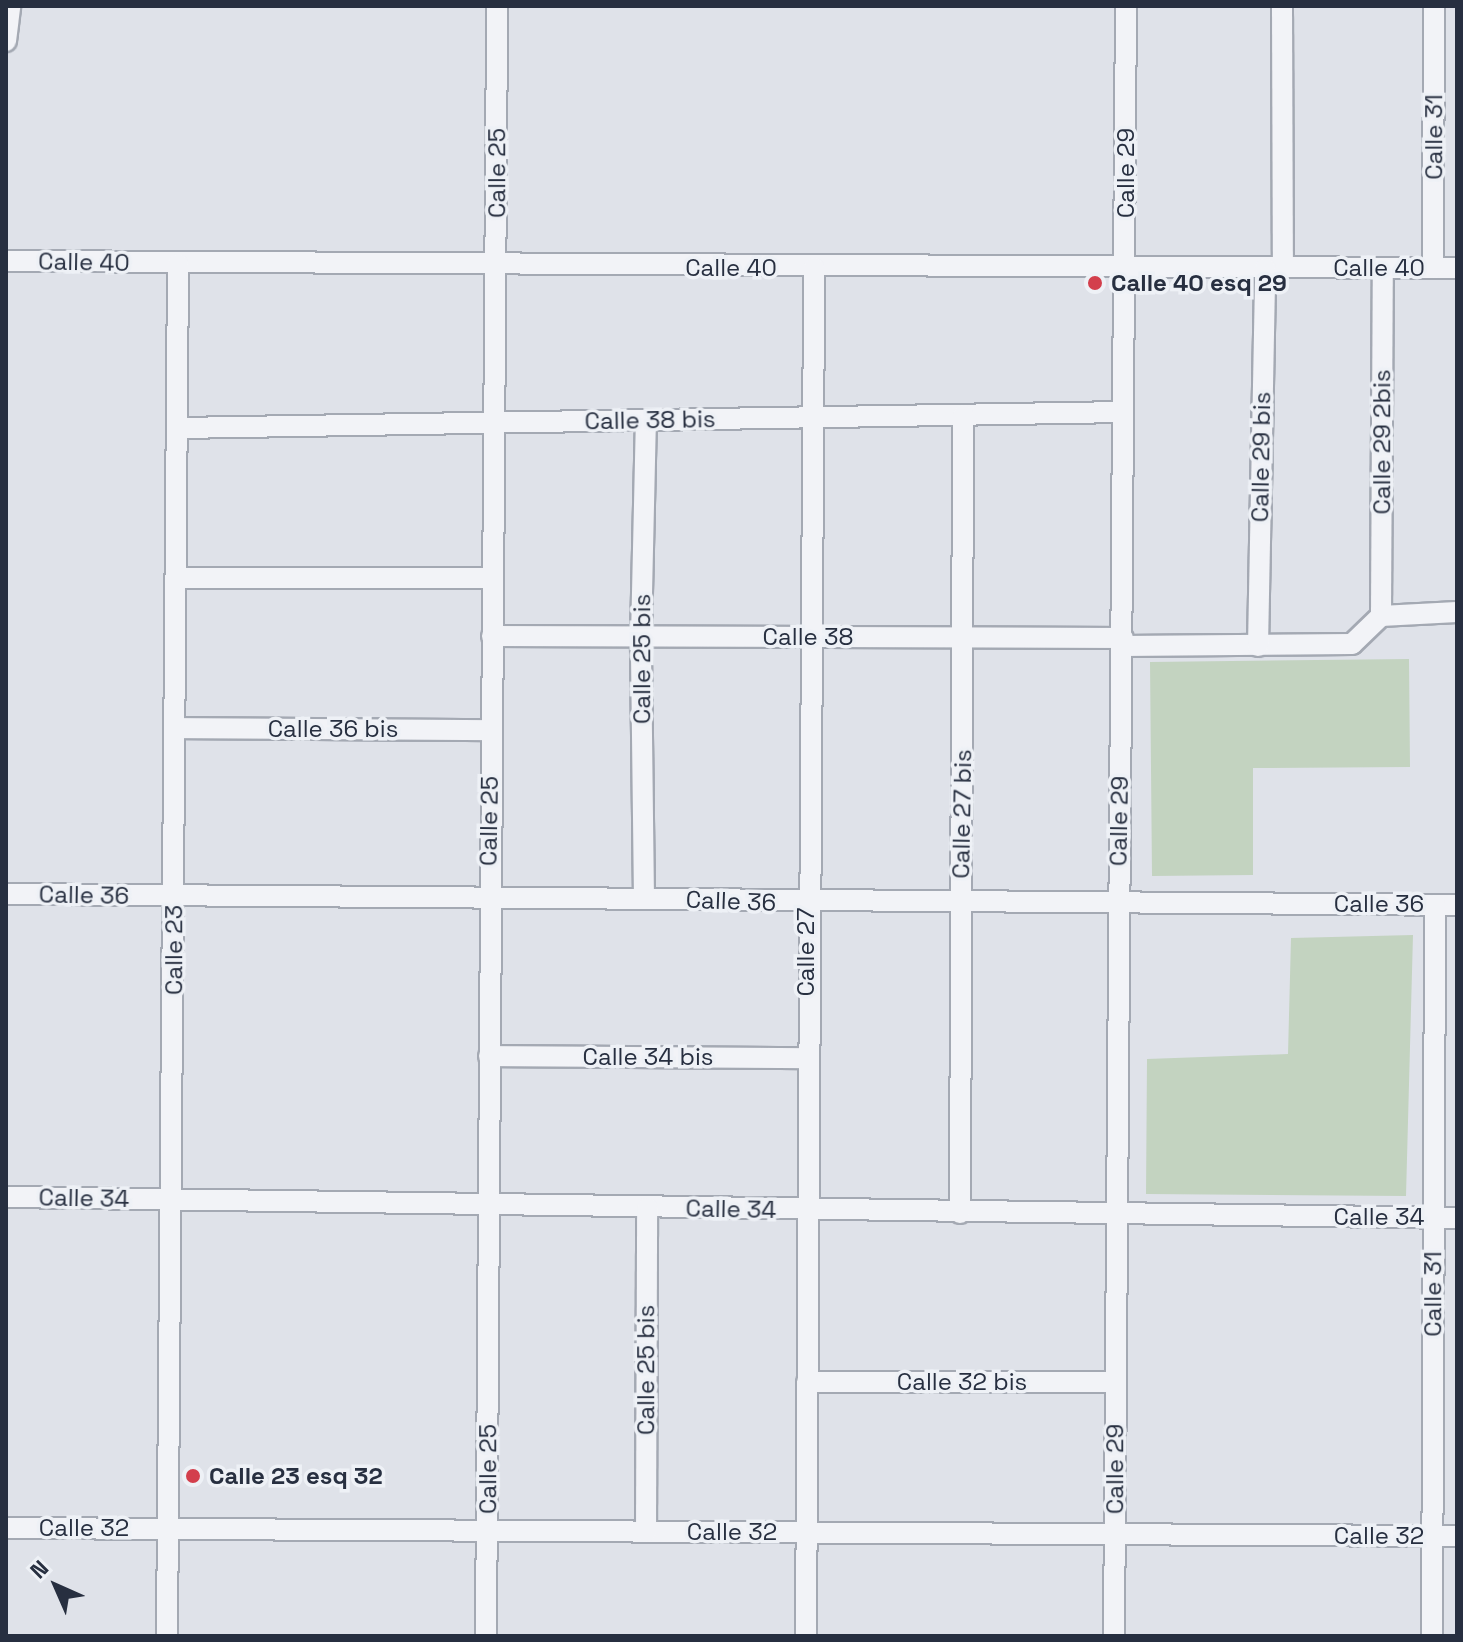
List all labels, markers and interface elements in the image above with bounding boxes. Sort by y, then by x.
street label: Calle 31 [1420,94,1448,180]
street label: Calle 25 [483,128,511,218]
street label: Calle 29 [1112,128,1140,218]
street label: Calle 40 [38,247,130,277]
street label: Calle 40 [685,254,777,282]
street label: Calle 40 [1333,254,1425,282]
place label: Calle 40 esq 29 [1111,269,1287,297]
marker: Calle 40 esq 29 [1086,274,1104,292]
street label: Calle 29 2bis [1368,369,1396,515]
street label: Calle 29 bis [1245,391,1277,523]
street label: Calle 38 bis [584,404,716,436]
street label: Calle 25 bis [628,594,656,724]
street label: Calle 38 [763,623,853,651]
street label: Calle 36 bis [268,715,398,743]
street label: Calle 27 bis [946,749,978,879]
street label: Calle 25 [474,776,504,866]
street label: Calle 29 [1104,776,1134,866]
street label: Calle 36 [38,880,130,910]
street label: Calle 36 [685,885,777,917]
street label: Calle 36 [1334,890,1424,918]
street label: Calle 23 [160,905,188,995]
street label: Calle 27 [792,907,820,997]
street label: Calle 34 bis [583,1043,713,1071]
street label: Calle 34 [38,1183,130,1213]
street label: Calle 34 [685,1194,777,1224]
street label: Calle 34 [1334,1203,1424,1231]
street label: Calle 31 [1419,1251,1447,1337]
street label: Calle 25 bis [632,1305,660,1435]
street label: Calle 32 bis [897,1368,1027,1396]
street label: Calle 25 [474,1424,502,1514]
street label: Calle 29 [1101,1424,1129,1514]
place label: Calle 23 esq 32 [209,1462,383,1490]
marker: Calle 23 esq 32 [184,1467,202,1485]
street label: Calle 32 [39,1514,129,1542]
street label: Calle 32 [687,1518,777,1546]
street label: Calle 32 [1334,1522,1424,1550]
north arrow [16,1546,96,1626]
text: N [24,1554,54,1584]

